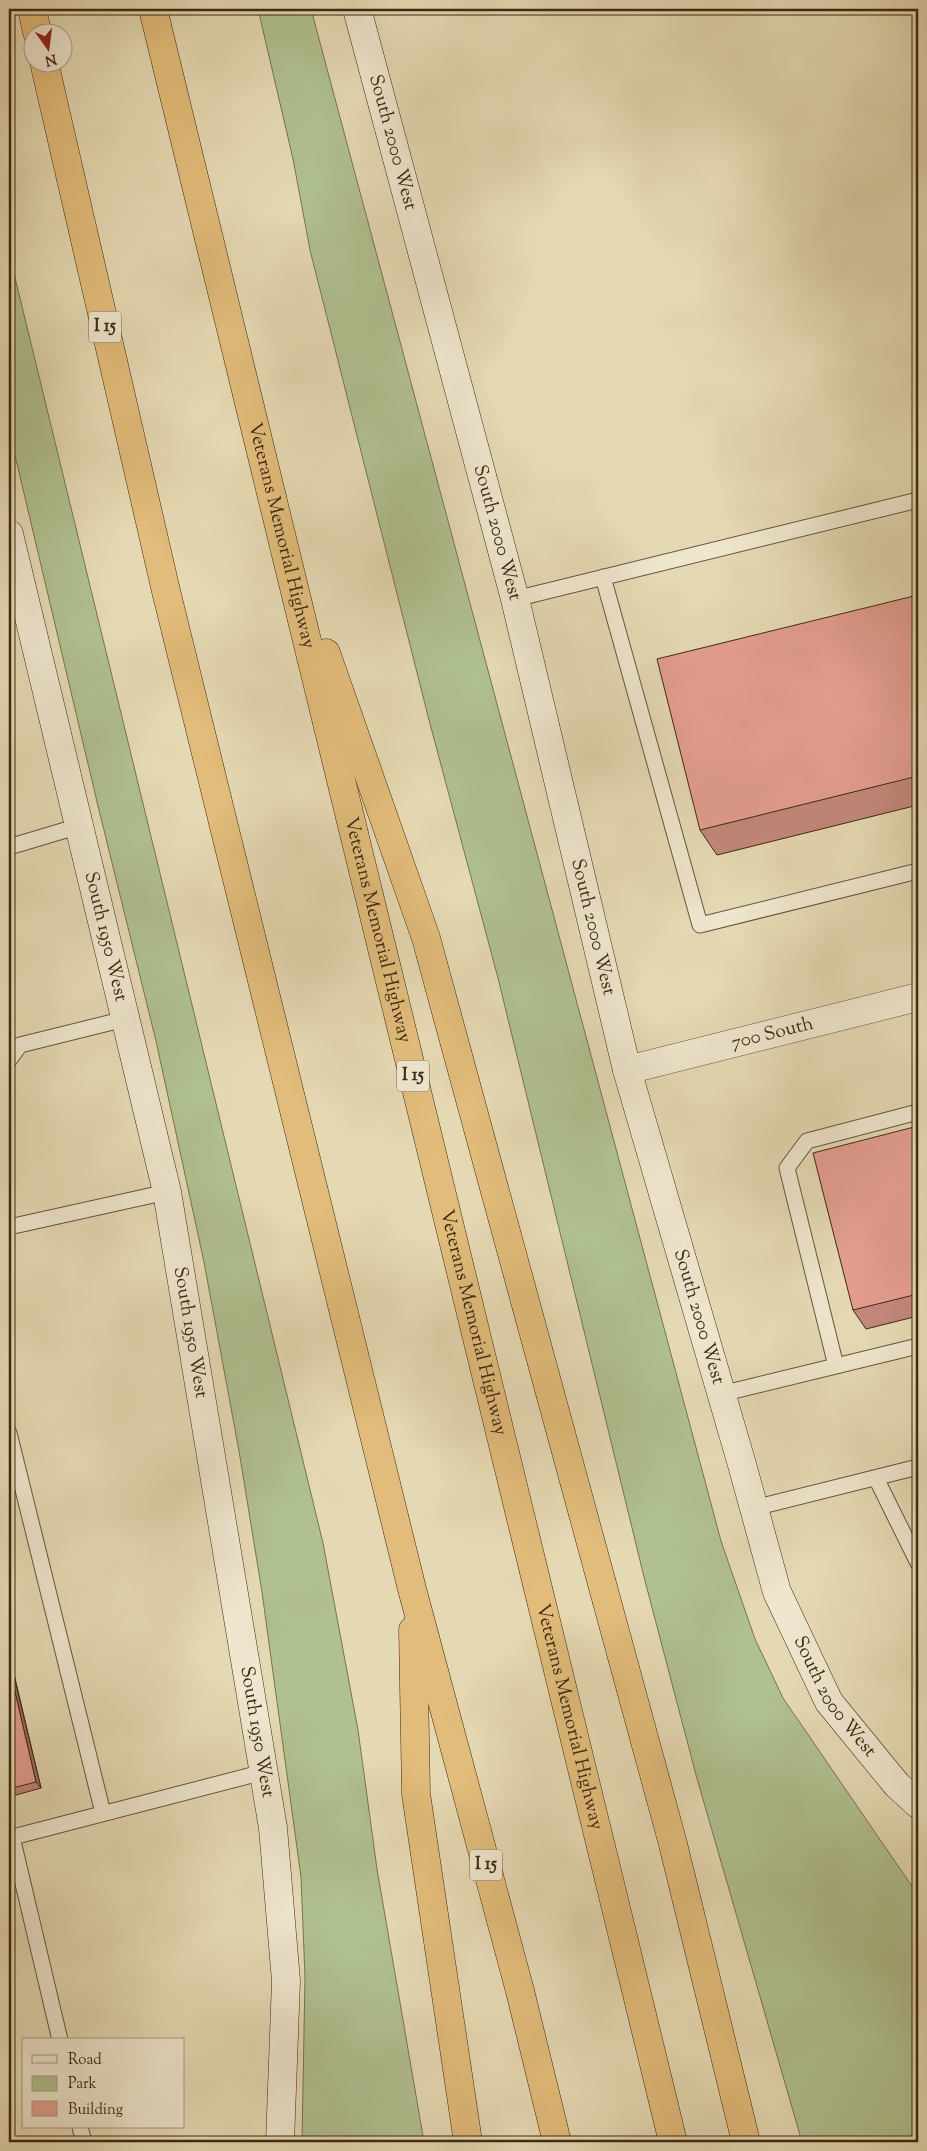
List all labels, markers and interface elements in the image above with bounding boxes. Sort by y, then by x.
north arrow [22,22,72,72]
text: N [43,48,59,70]
street label: South 2000 West [362,71,424,214]
road number: I 15 [89,312,121,342]
street label: Veterans Memorial Highway [241,420,322,652]
street label: South 2000 West [466,462,528,604]
street label: Veterans Memorial Highway [337,814,418,1046]
street label: South 2000 West [564,856,622,999]
street label: South 1950 West [77,869,134,1005]
street label: 700 South [729,1010,816,1057]
road number: I 15 [397,1060,429,1092]
street label: Veterans Memorial Highway [433,1207,514,1439]
street label: South 2000 West [666,1246,732,1388]
street label: South 1950 West [166,1265,215,1401]
street label: Veterans Memorial Highway [529,1601,610,1833]
street label: South 2000 West [786,1632,883,1764]
street label: South 1950 West [233,1664,281,1800]
road number: I 15 [470,1850,502,1880]
legend [22,2038,185,2128]
text: Road [68,2050,102,2071]
text: Park [68,2074,97,2095]
text: Building [68,2100,123,2121]

